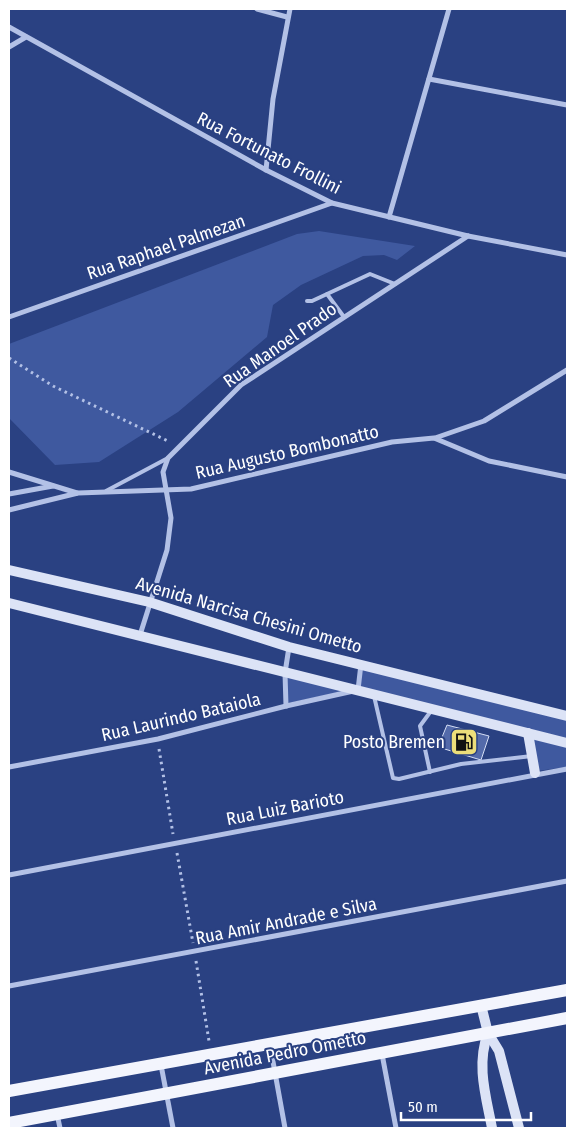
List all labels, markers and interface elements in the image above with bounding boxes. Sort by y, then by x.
street label: Rua Fortunato Frollini [193,107,345,199]
street label: Rua Raphael Palmezan [84,210,248,284]
street label: Rua Manoel Prado [219,298,341,392]
street label: Rua Augusto Bombonatto [193,420,381,484]
street label: Avenida Narcisa Chesini Ometto [133,572,365,658]
street label: Rua Laurindo Bataiola [99,688,263,746]
fuel station icon: Posto Bremen [449,727,479,757]
place label: Posto Bremen [343,731,445,753]
street label: Rua Luiz Barioto [224,786,346,830]
street label: Rua Amir Andrade e Silva [193,893,379,949]
street label: Avenida Pedro Ometto [202,1026,368,1080]
scale bar [401,1090,531,1122]
text: 50 m [408,1098,438,1116]

